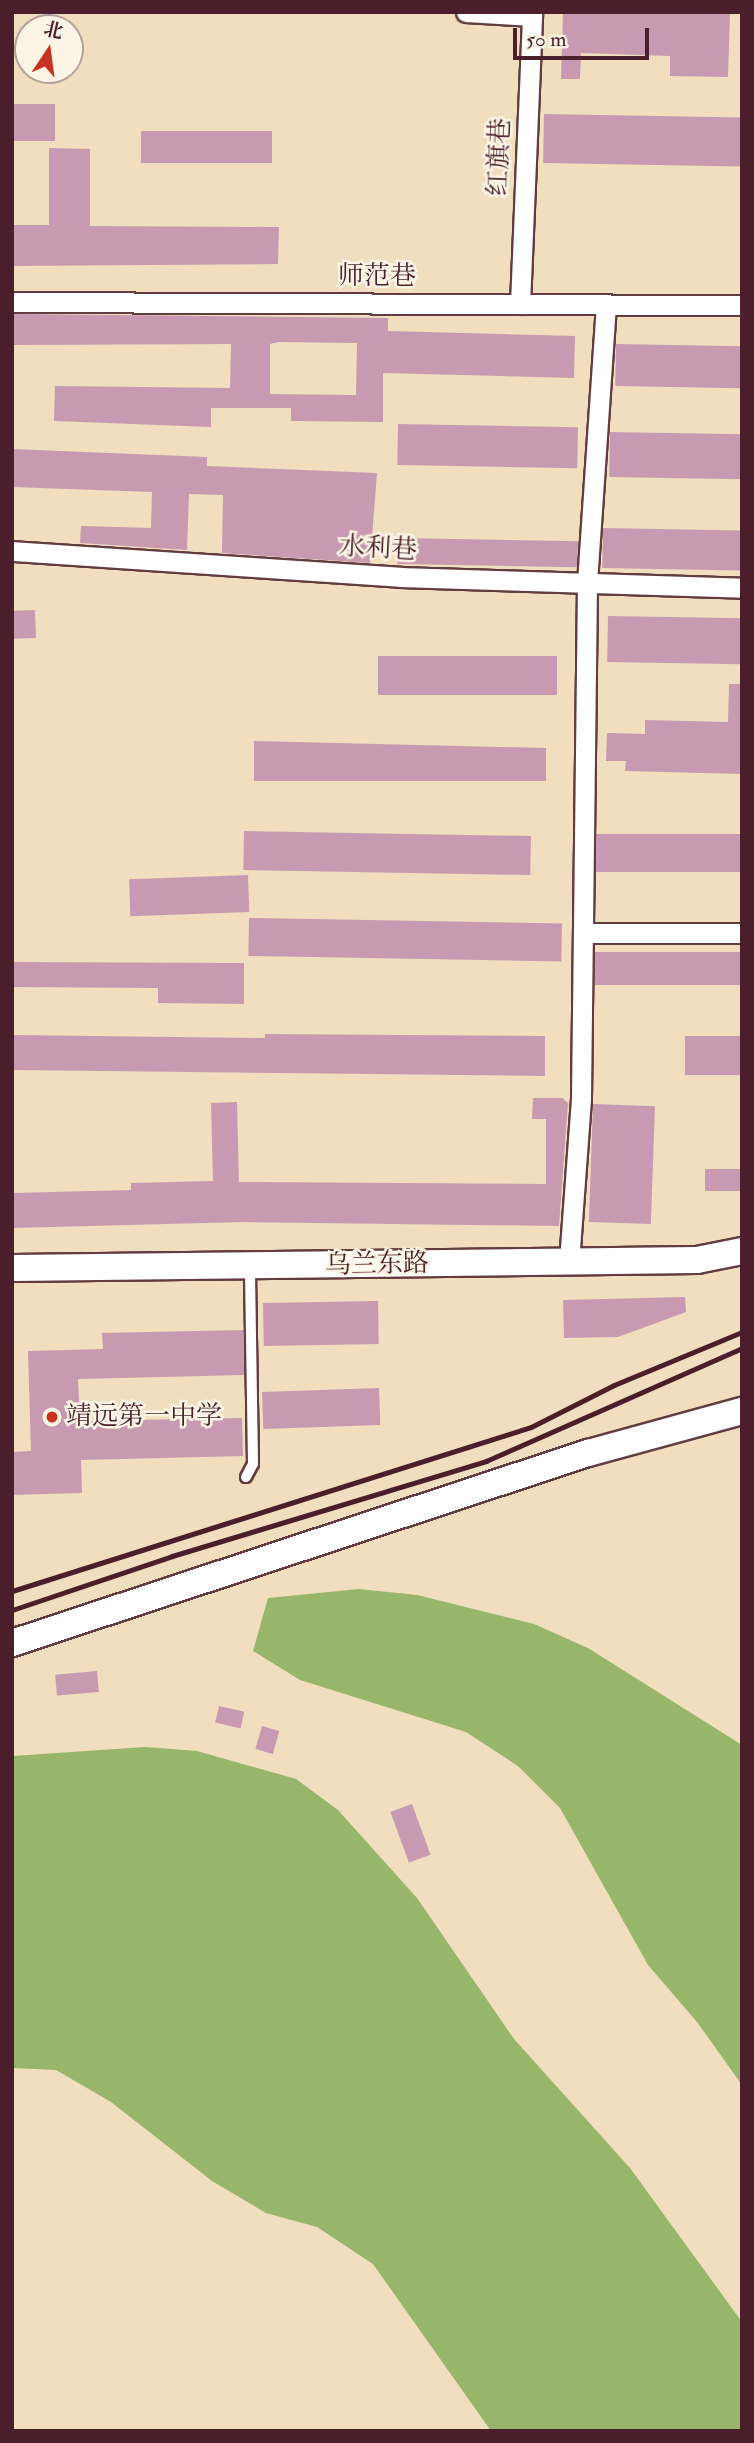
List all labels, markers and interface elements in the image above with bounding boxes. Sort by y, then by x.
north arrow [14,14,84,84]
scale bar [516,14,652,58]
text: 北 [41,17,65,44]
text: 50 m [526,26,567,53]
street label: 红旗巷 [483,117,517,197]
street label: 师范巷 [338,261,416,293]
street label: 水利巷 [338,531,418,567]
street label: 乌兰东路 [325,1248,429,1282]
place label: 靖远第一中学 [66,1401,222,1433]
marker: 靖远第一中学 [44,1409,60,1425]

